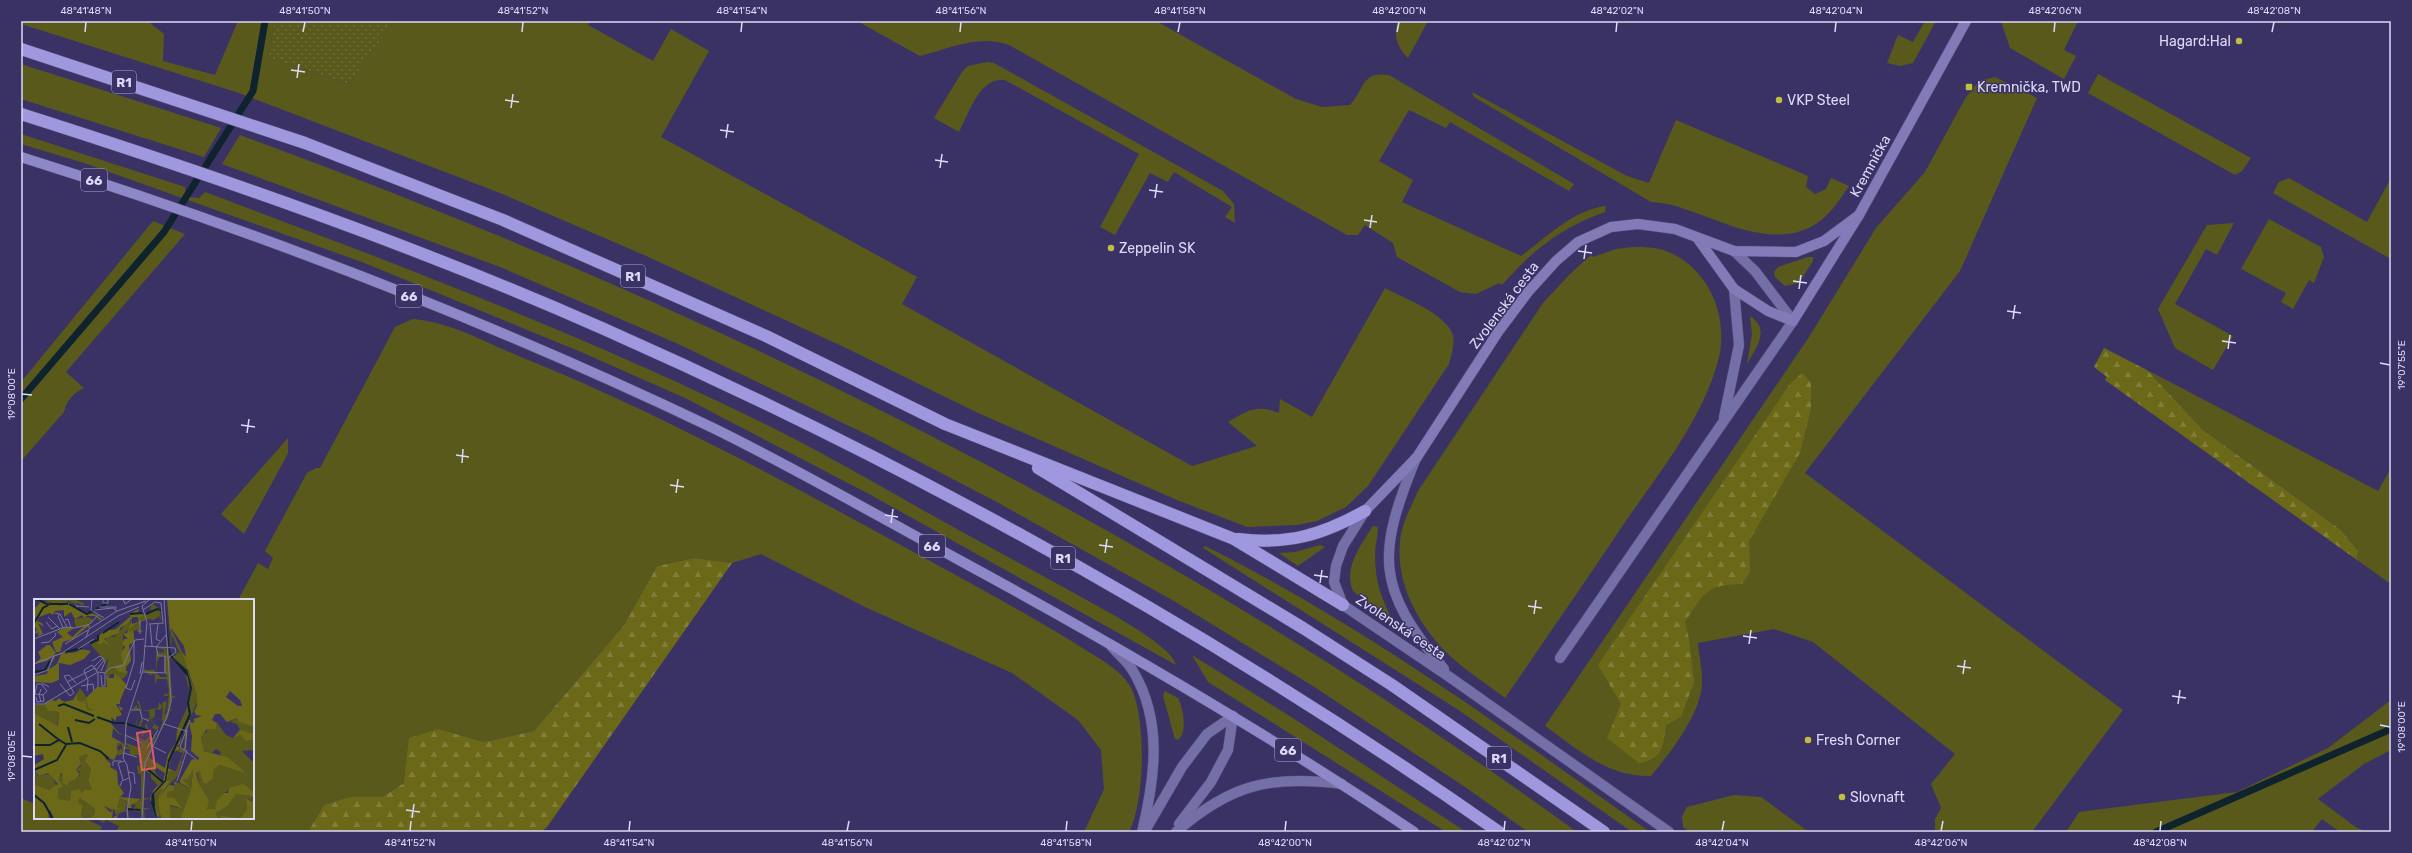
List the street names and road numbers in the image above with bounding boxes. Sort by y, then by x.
road number: R1 [112,71,136,93]
street label: Kremnička [1846,132,1894,200]
road number: 66 [81,169,107,191]
street label: Zvolenská cesta [1466,258,1543,352]
road number: R1 [621,265,645,287]
road number: 66 [396,285,422,307]
road number: 66 [919,535,945,557]
road number: R1 [1051,547,1075,569]
street label: Zvolenská cesta [1353,591,1449,664]
road number: 66 [1275,739,1301,761]
road number: R1 [1487,747,1511,769]

